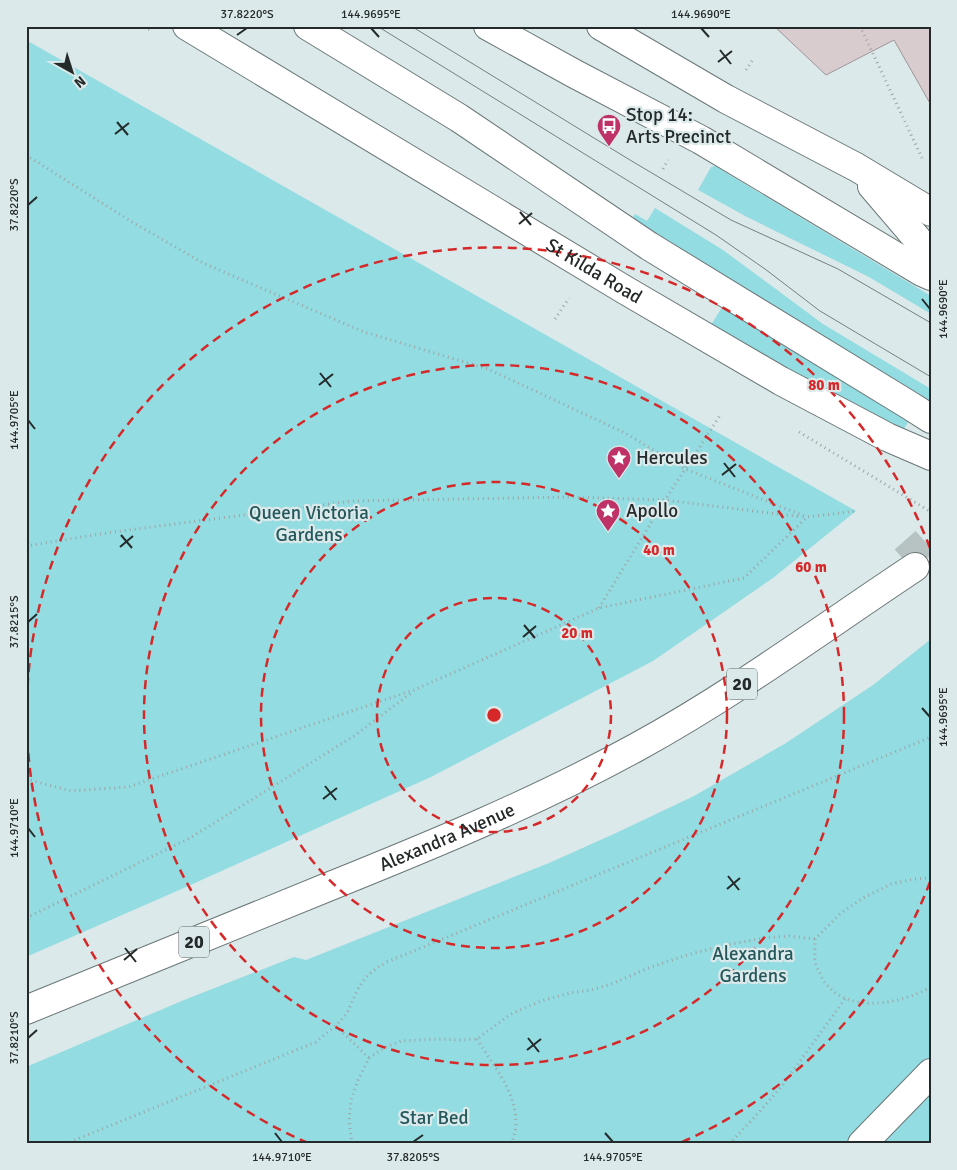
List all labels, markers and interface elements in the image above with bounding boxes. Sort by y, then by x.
text: 37.8220°S [220,7,274,22]
text: 144.9695°E [341,7,401,22]
text: 144.9690°E [671,7,731,22]
north arrow [48,48,98,98]
text: N [71,72,89,91]
place label: Stop 14: Arts Precinct [626,103,731,149]
bus stop icon: Stop 14: Arts Precinct [596,113,622,147]
text: 37.8220°S [7,178,22,232]
street label: St Kilda Road [541,233,646,309]
text: 144.9690°E [936,279,951,339]
text: 80 m [808,376,840,394]
text: 144.9705°E [7,390,22,450]
place icon: Hercules [606,445,632,479]
place label: Hercules [636,446,708,470]
place icon: Apollo [595,498,621,532]
place label: Apollo [626,499,678,523]
park label: Queen Victoria Gardens [249,501,369,547]
text: 40 m [643,541,675,559]
text: 60 m [795,558,827,576]
text: 37.8215°S [7,595,22,649]
text: 20 m [561,624,593,642]
road number: 20 [727,669,757,700]
text: 144.9695°E [936,687,951,747]
centre of rings [485,706,503,724]
text: 144.9710°E [7,798,22,858]
street label: Alexandra Avenue [376,798,519,877]
road number: 20 [179,926,209,958]
park label: Alexandra Gardens [712,942,794,988]
text: 37.8210°S [7,1011,22,1065]
park label: Star Bed [399,1106,469,1130]
text: 144.9710°E [252,1150,312,1165]
text: 37.8205°S [386,1150,440,1165]
text: 144.9705°E [583,1150,643,1165]

